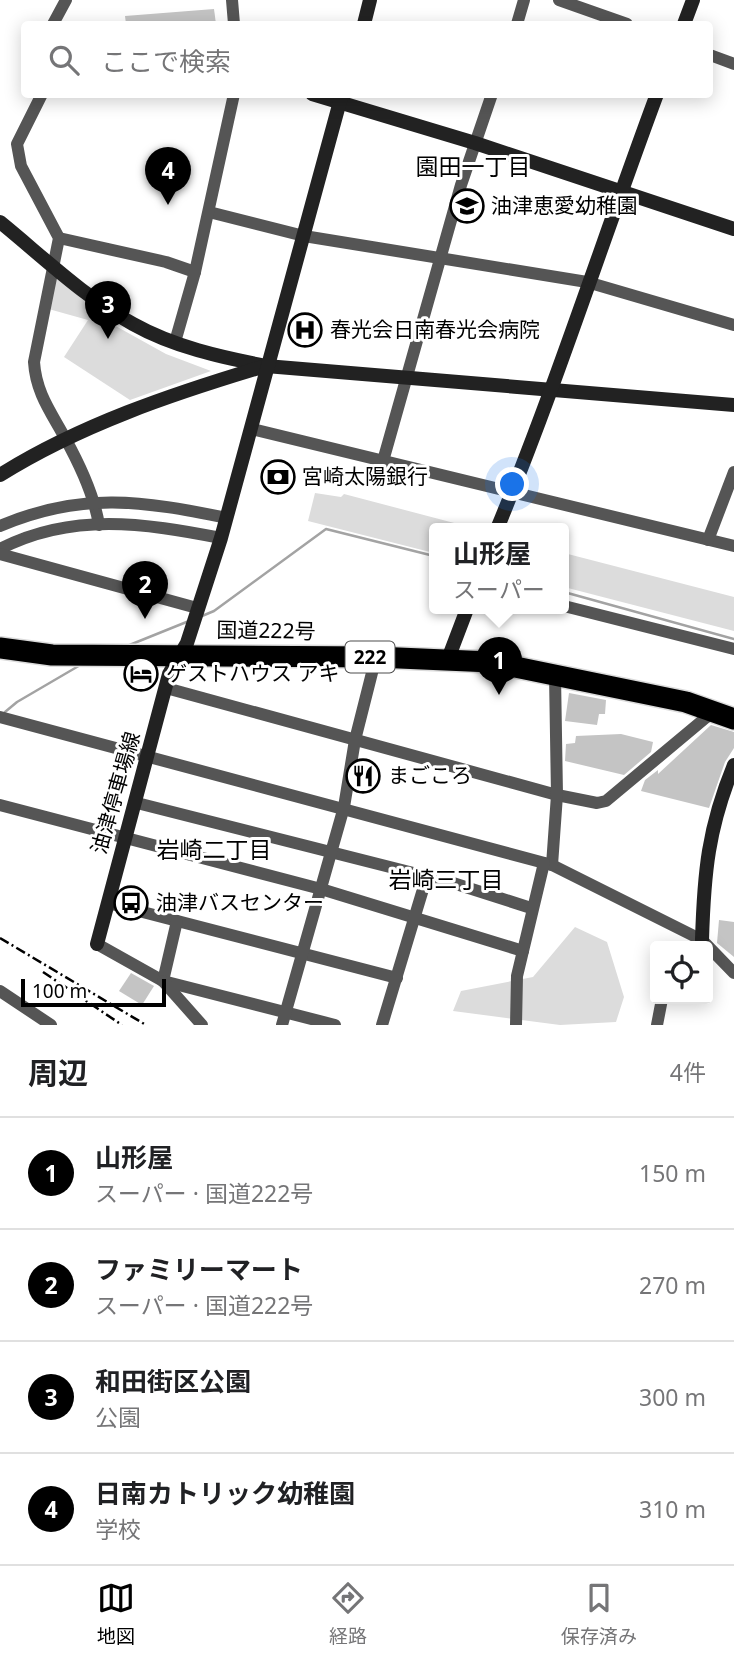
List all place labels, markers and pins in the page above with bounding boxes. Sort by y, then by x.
pin: 4 [145,147,191,205]
school or university icon: 油津恵愛幼稚園 [448,187,486,225]
place label: 油津恵愛幼稚園 [491,191,638,219]
pin: 3 [85,281,131,339]
hospital icon: 春光会日南春光会病院 [286,311,324,349]
place label: 春光会日南春光会病院 [330,315,540,343]
bank icon: 宮崎太陽銀行 [259,458,297,496]
place label: 宮崎太陽銀行 [302,462,428,490]
pin: 2 [122,561,168,619]
pin: 1 [476,637,522,695]
hotel icon: ゲストハウス アキ [122,655,160,693]
place label: ゲストハウス アキ [166,659,339,687]
restaurant icon: まごころ [344,757,382,795]
place label: まごころ [388,761,472,789]
bus stop icon: 油津バスセンター [112,884,150,922]
place label: 油津バスセンター [156,888,324,916]

